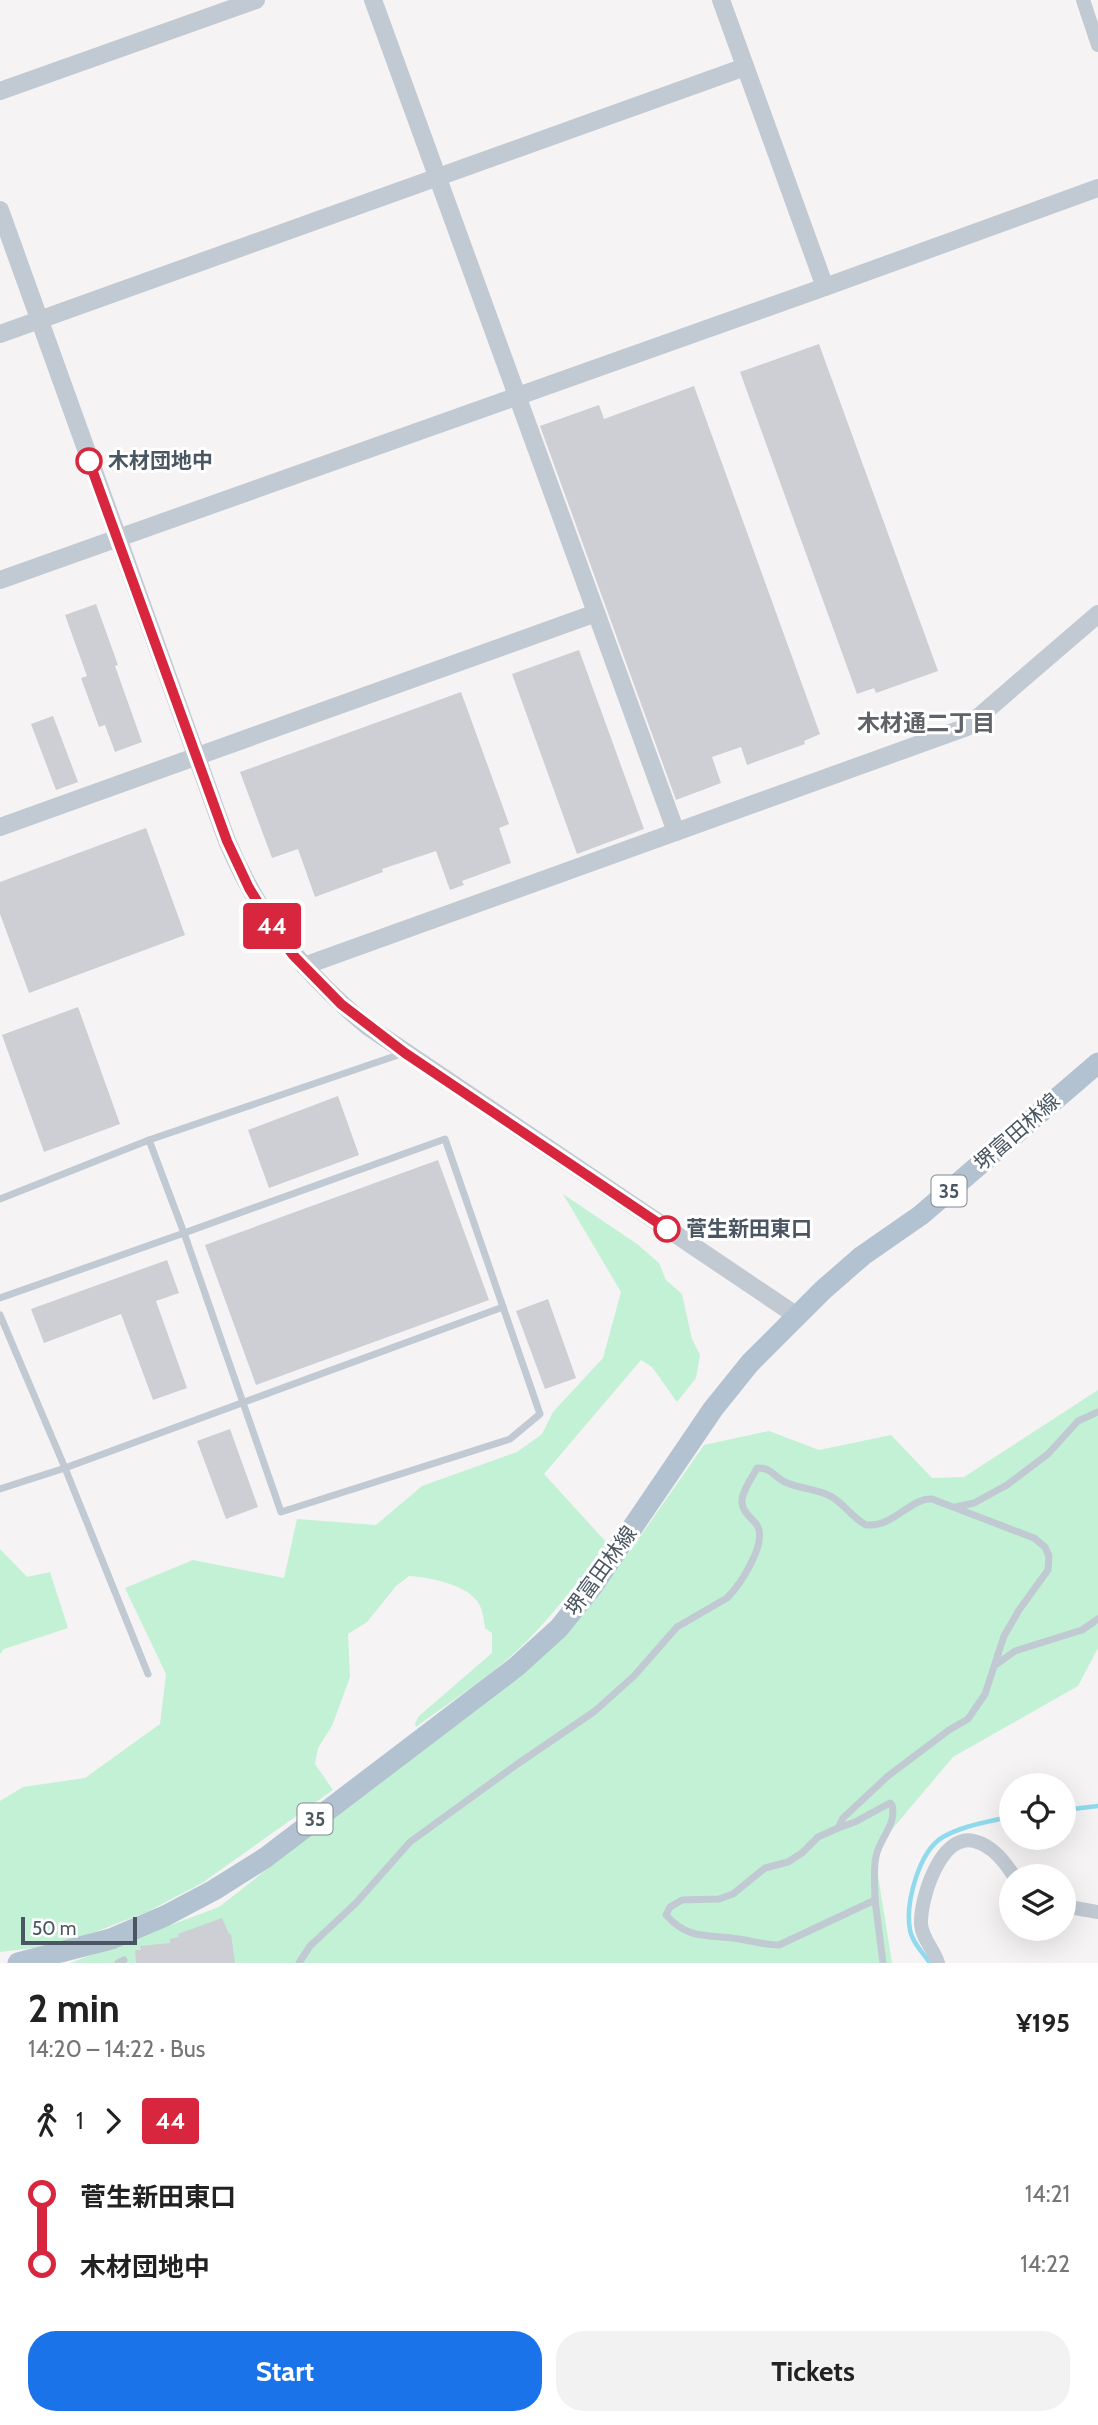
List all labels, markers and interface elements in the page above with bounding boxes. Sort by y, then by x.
marker: 木材団地中 [76,448,102,474]
place label: 木材団地中 [108,448,213,473]
district label: 木材通二丁目 [857,709,995,737]
line badge: 44 [240,903,304,949]
text: 44 [257,911,287,940]
street label: 堺富田林線 [969,1088,1064,1175]
road number: 35 [932,1176,967,1206]
marker: 菅生新田東口 [654,1216,680,1242]
place label: 菅生新田東口 [686,1216,812,1241]
street label: 堺富田林線 [560,1521,642,1621]
map controls [999,1773,1076,1941]
button: locate [999,1773,1076,1850]
road number: 35 [298,1803,332,1834]
button: layers [999,1864,1076,1941]
scale bar [21,1914,136,1946]
text: 50 m [32,1917,76,1940]
text: 2 min [28,1985,120,2032]
text: ¥195 [1016,2007,1070,2039]
text: 14:20 – 14:22 · Bus [28,2035,205,2063]
icon: walk [28,2102,66,2140]
icon: forward [94,2102,132,2140]
text: 44 [156,2106,185,2135]
text: 1 [76,2107,84,2135]
text: 14:21 [1025,2180,1070,2208]
text: 菅生新田東口 [80,2181,236,2213]
text: 14:22 [1020,2250,1070,2278]
text: 木材団地中 [80,2251,210,2283]
button: Start [28,2331,542,2411]
button: Tickets [556,2331,1070,2411]

